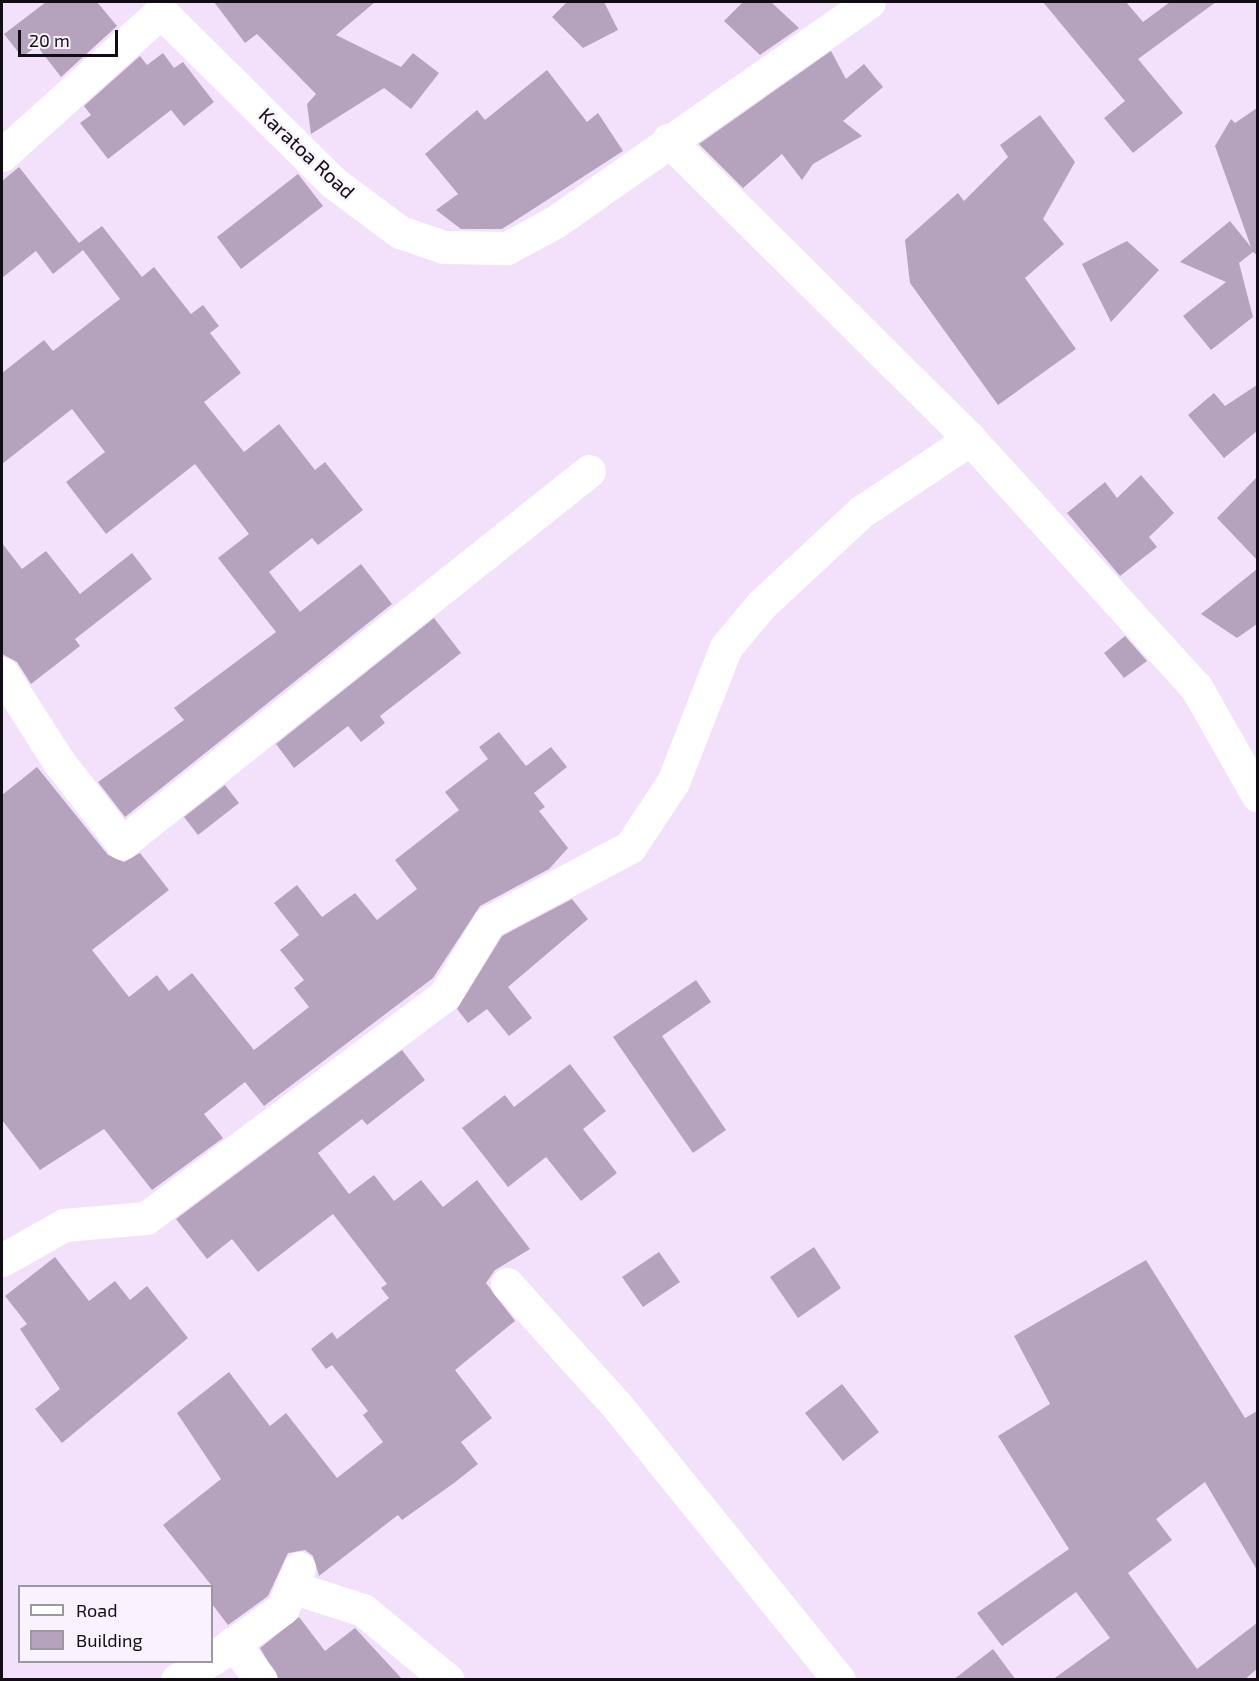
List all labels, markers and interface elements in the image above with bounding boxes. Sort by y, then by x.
scale bar [21,18,122,56]
text: 20 m [29,29,70,51]
street label: Karatoa Road [254,103,360,203]
legend [18,1585,213,1663]
text: Road [76,1599,117,1621]
text: Building [76,1629,143,1651]

